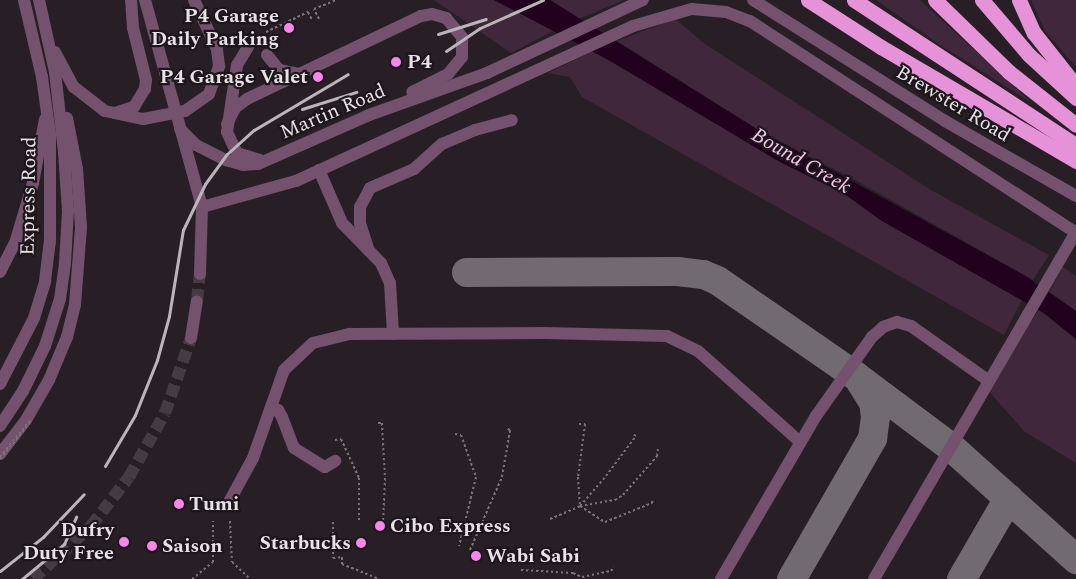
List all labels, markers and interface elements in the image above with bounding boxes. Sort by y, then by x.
place label: P4 Garage Daily Parking [151,4,279,51]
marker: P4 Garage Daily Parking [283,22,295,34]
place label: P4 [407,50,432,74]
marker: P4 [389,55,403,69]
street label: Brewster Road [892,60,1014,148]
place label: P4 Garage Valet [160,65,308,89]
marker: P4 Garage Valet [312,71,324,83]
street label: Martin Road [277,79,389,145]
water label: Bound Creek [747,122,855,200]
street label: Express Road [16,136,42,256]
place label: Tumi [189,492,239,516]
marker: Tumi [173,498,185,510]
place label: Cibo Express [390,514,511,538]
place label: Dufry Duty Free [23,518,114,565]
marker: Cibo Express [374,520,386,532]
place label: Starbucks [259,531,351,555]
place label: Saison [162,534,223,558]
marker: Dufry Duty Free [118,536,130,548]
marker: Starbucks [355,537,367,549]
marker: Saison [146,540,158,552]
place label: Wabi Sabi [486,544,580,568]
marker: Wabi Sabi [470,550,482,562]

